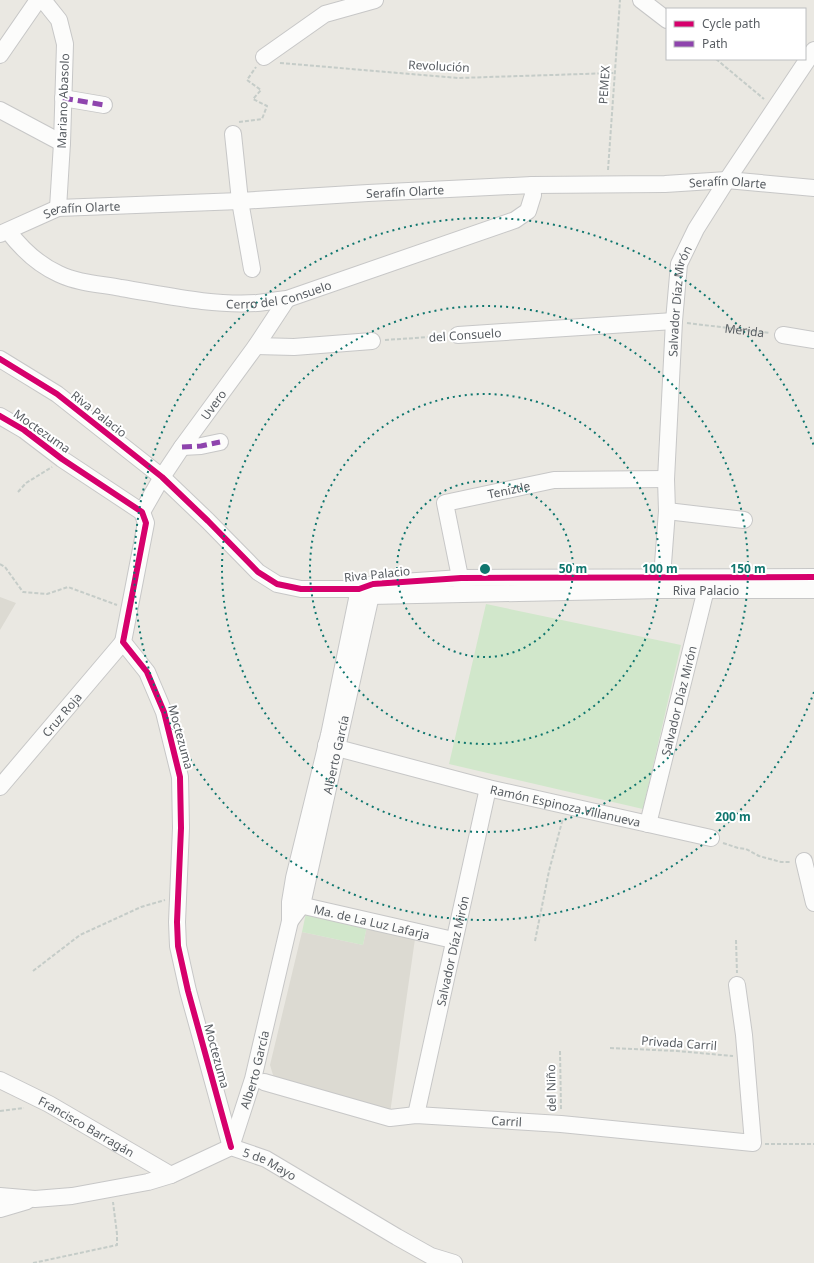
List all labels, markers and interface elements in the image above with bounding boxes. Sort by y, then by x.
legend [666,8,806,60]
text: Cycle path [702,15,760,32]
text: Path [702,35,728,52]
street label: Mariano Abasolo [53,53,73,149]
street label: Revolución [408,56,470,76]
street label: PEMEX [594,65,614,105]
street label: Serafín Olarte [688,171,768,192]
street label: Serafín Olarte [366,181,445,202]
street label: Serafín Olarte [40,197,121,222]
street label: Salvador Díaz Mirón [664,243,695,357]
street label: Cerro del Consuelo [226,276,333,312]
street label: Mérida [724,319,765,341]
street label: del Consuelo [428,324,502,346]
street label: Uvero [196,386,230,423]
street label: Riva Palacio [68,387,130,441]
street label: Moctezuma [10,405,74,457]
street label: Teniztle [486,477,532,502]
text: 50 m [559,560,587,577]
text: 100 m [642,560,678,577]
text: 150 m [730,560,766,577]
street label: Riva Palacio [343,562,411,586]
centre of rings [478,562,492,576]
street label: Riva Palacio [673,582,739,599]
street label: Salvador Díaz Mirón [657,644,700,758]
street label: Cruz Roja [38,689,85,740]
street label: Moctezuma [164,703,198,771]
street label: Alberto García [318,714,352,796]
street label: Ramón Espinoza Villanueva [489,780,642,830]
text: 200 m [715,808,751,825]
street label: Salvador Díaz Mirón [432,894,473,1008]
street label: Ma. de La Luz Lafarja [312,900,432,943]
street label: Moctezuma [200,1022,234,1090]
street label: Alberto García [235,1029,273,1111]
street label: Privada Carril [641,1032,717,1054]
street label: del Niño [542,1064,560,1112]
street label: Francisco Barragán [36,1092,138,1160]
street label: Carril [491,1111,522,1130]
street label: 5 de Mayo [241,1143,300,1184]

